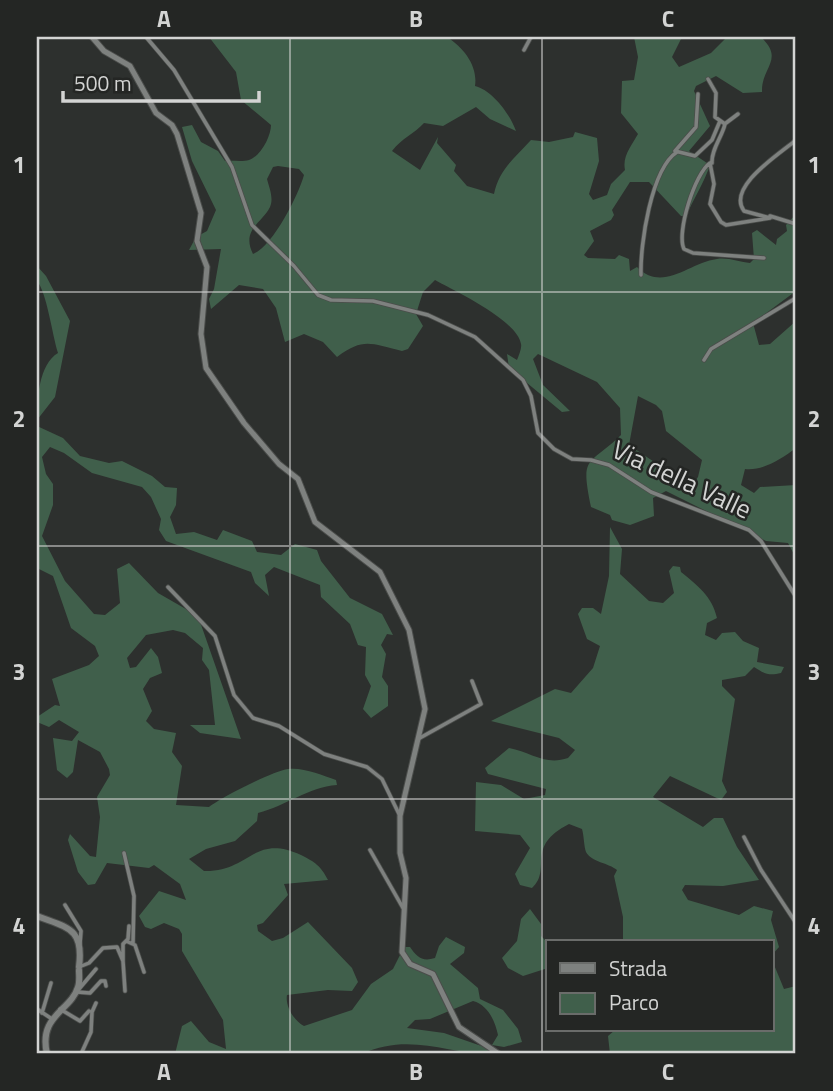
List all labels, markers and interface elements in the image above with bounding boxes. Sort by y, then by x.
text: A [157,1,171,36]
text: B [409,1,423,36]
text: C [662,1,674,36]
scale bar [63,60,259,104]
text: 500 m [74,67,131,99]
text: 1 [13,147,25,182]
text: 1 [808,147,820,182]
text: 2 [13,401,25,436]
text: 2 [808,401,820,436]
street label: Via della Valle [606,430,758,528]
text: 3 [13,654,25,689]
text: 3 [808,654,820,689]
text: 4 [13,908,25,943]
text: 4 [808,908,820,943]
legend [546,940,774,1032]
text: Strada [609,952,667,984]
text: Parco [609,986,659,1018]
text: A [157,1054,171,1089]
text: B [409,1054,423,1089]
text: C [662,1054,674,1089]

